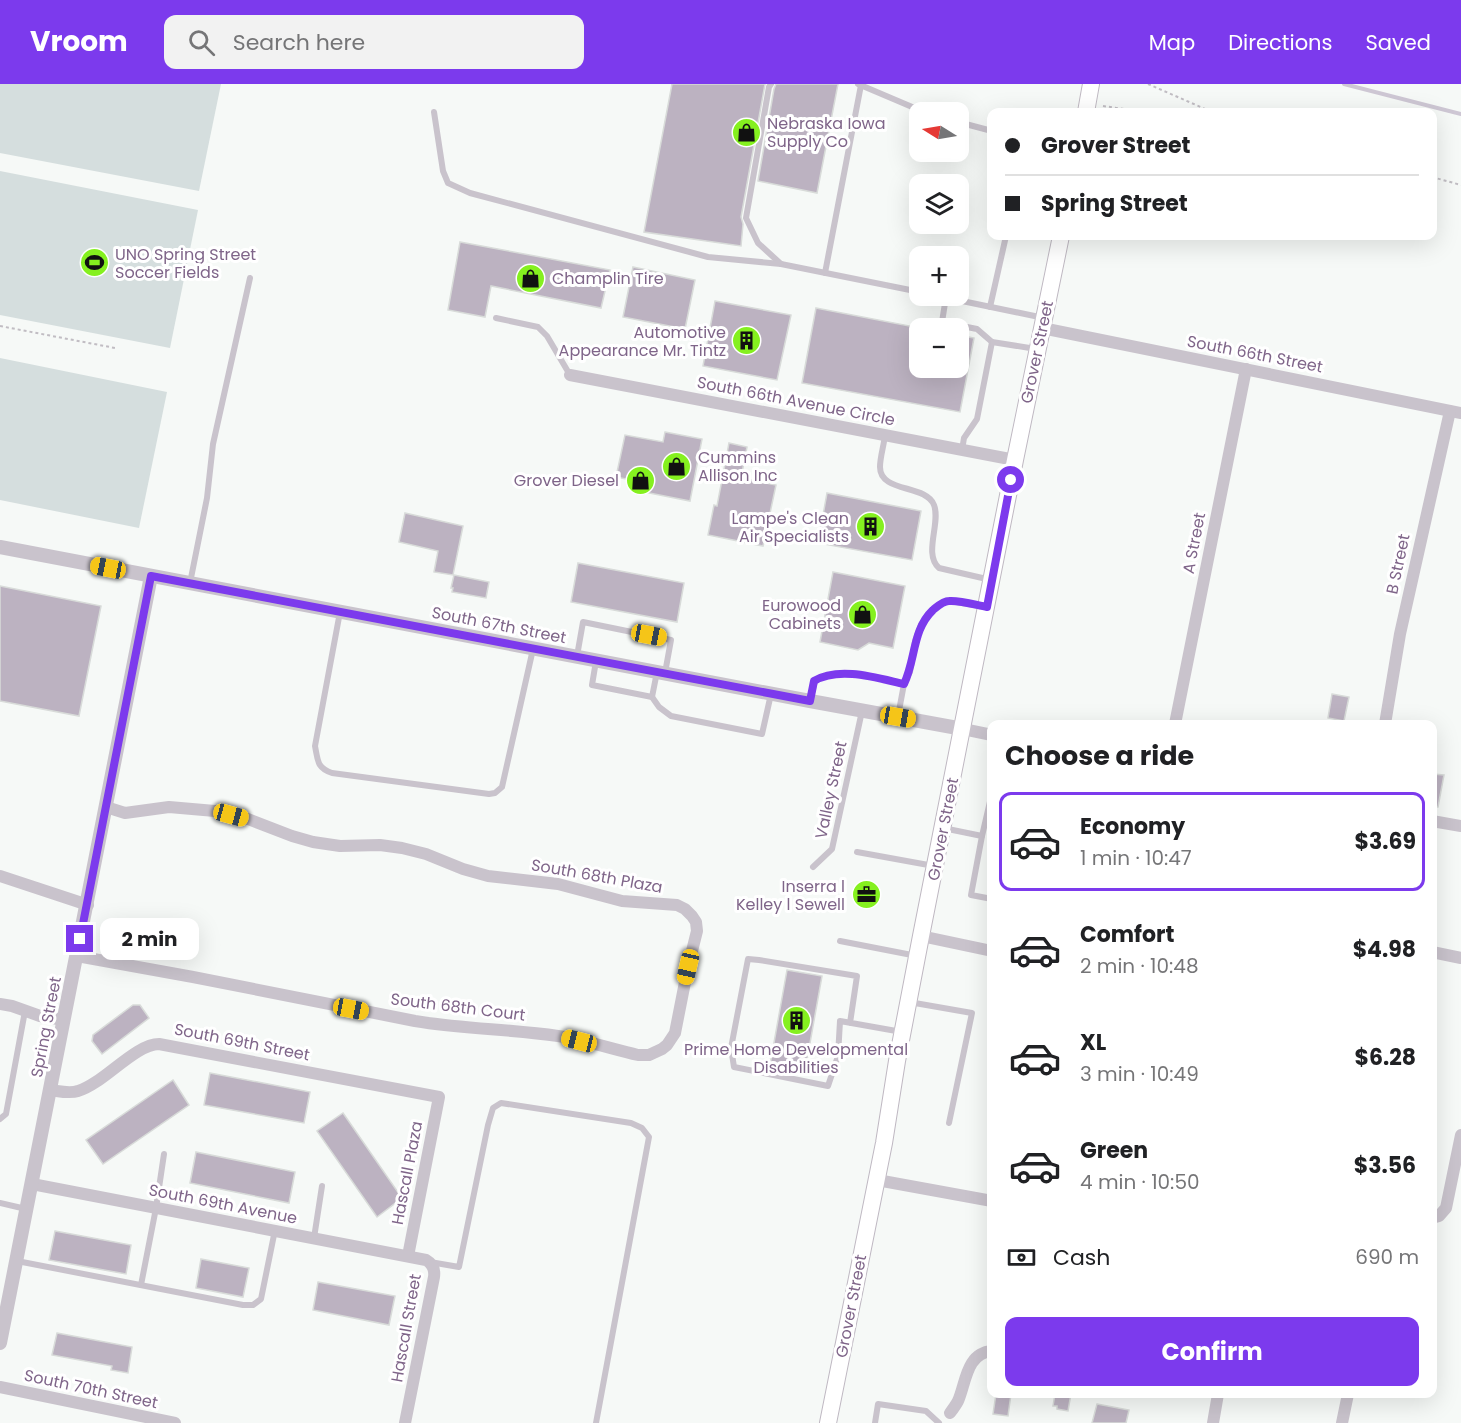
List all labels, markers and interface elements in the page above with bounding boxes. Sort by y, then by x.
search box [164,15,584,69]
text: Vroom [30,22,128,61]
icon: search [185,26,218,59]
text: Search here [233,27,365,58]
text: Map [1149,28,1195,57]
text: Directions [1228,28,1332,57]
text: Saved [1365,28,1431,57]
north arrow [909,102,969,162]
map controls [909,102,969,378]
place label: Nebraska Iowa Supply Co [767,112,886,153]
shop icon: Nebraska Iowa Supply Co [730,116,762,148]
text: Grover Street [1041,130,1191,161]
button: layers [909,174,969,234]
text: Spring Street [1041,188,1188,219]
place label: UNO Spring Street Soccer Fields [115,243,256,284]
button: + [909,246,969,306]
sports icon: UNO Spring Street Soccer Fields [78,247,110,279]
shop icon: Champlin Tire [515,262,547,294]
place label: Champlin Tire [552,267,664,290]
street label: Grover Street [1015,298,1059,406]
button: − [909,318,969,378]
place label: Automotive Appearance Mr. Tintz [559,321,726,362]
building icon: Automotive Appearance Mr. Tintz [731,325,763,357]
street label: South 66th Street [1185,330,1325,378]
street label: South 66th Avenue Circle [695,371,897,431]
place label: Cummins Allison Inc [698,446,778,487]
shop icon: Cummins Allison Inc [661,450,693,482]
shop icon: Grover Diesel [624,464,656,496]
route start [997,466,1024,493]
place label: Grover Diesel [514,469,619,492]
place label: Lampe's Clean Air Specialists [732,507,849,548]
street label: A Street [1177,510,1211,576]
building icon: Lampe's Clean Air Specialists [854,511,886,543]
street label: B Street [1380,532,1416,596]
car [89,556,127,580]
place label: Eurowood Cabinets [762,594,841,635]
shop icon: Eurowood Cabinets [846,598,878,630]
street label: South 67th Street [430,601,568,649]
car [630,623,668,647]
car [879,705,917,729]
text: Choose a ride [1005,737,1194,774]
street label: Valley Street [809,739,853,841]
street label: Grover Street [922,775,964,883]
car [211,802,251,828]
text: Economy [1080,811,1185,842]
icon: car [1008,815,1062,869]
text: $3.69 [1354,826,1416,857]
text: 1 min · 10:47 [1080,844,1192,872]
street label: South 68th Plaza [530,853,664,899]
place label: Inserra l Kelley l Sewell [736,875,845,916]
office icon: Inserra l Kelley l Sewell [850,879,882,911]
callout: 2 min [101,918,200,960]
text: Comfort [1080,919,1174,950]
icon: car [1008,923,1062,977]
route end [66,925,93,952]
text: 2 min [121,925,178,953]
text: $4.98 [1353,934,1416,965]
car [675,947,701,987]
text: 2 min · 10:48 [1080,952,1199,980]
street label: Spring Street [25,974,67,1079]
street label: South 68th Court [389,987,527,1027]
car [332,997,370,1021]
building icon: Prime Home Developmental Disabilities [780,1005,812,1037]
street label: South 69th Street [172,1018,312,1066]
text: XL [1080,1027,1106,1058]
car [559,1028,599,1054]
icon: car [1008,1031,1062,1085]
place label: Prime Home Developmental Disabilities [684,1038,908,1079]
text: $6.28 [1354,1042,1416,1073]
text: 3 min · 10:49 [1080,1060,1199,1088]
street label: Hascall Plaza [386,1119,428,1227]
text: Green [1080,1135,1148,1166]
icon: car [1008,1139,1062,1193]
text: $3.56 [1354,1150,1416,1181]
text: 4 min · 10:50 [1080,1168,1200,1196]
street label: South 69th Avenue [147,1178,299,1230]
icon: cash [1005,1241,1038,1274]
text: Cash [1053,1242,1110,1273]
text: 690 m [1355,1243,1419,1271]
street label: Grover Street [830,1252,872,1360]
street label: Hascall Street [385,1272,427,1384]
button: Confirm [1005,1317,1419,1386]
street label: South 70th Street [22,1364,160,1414]

